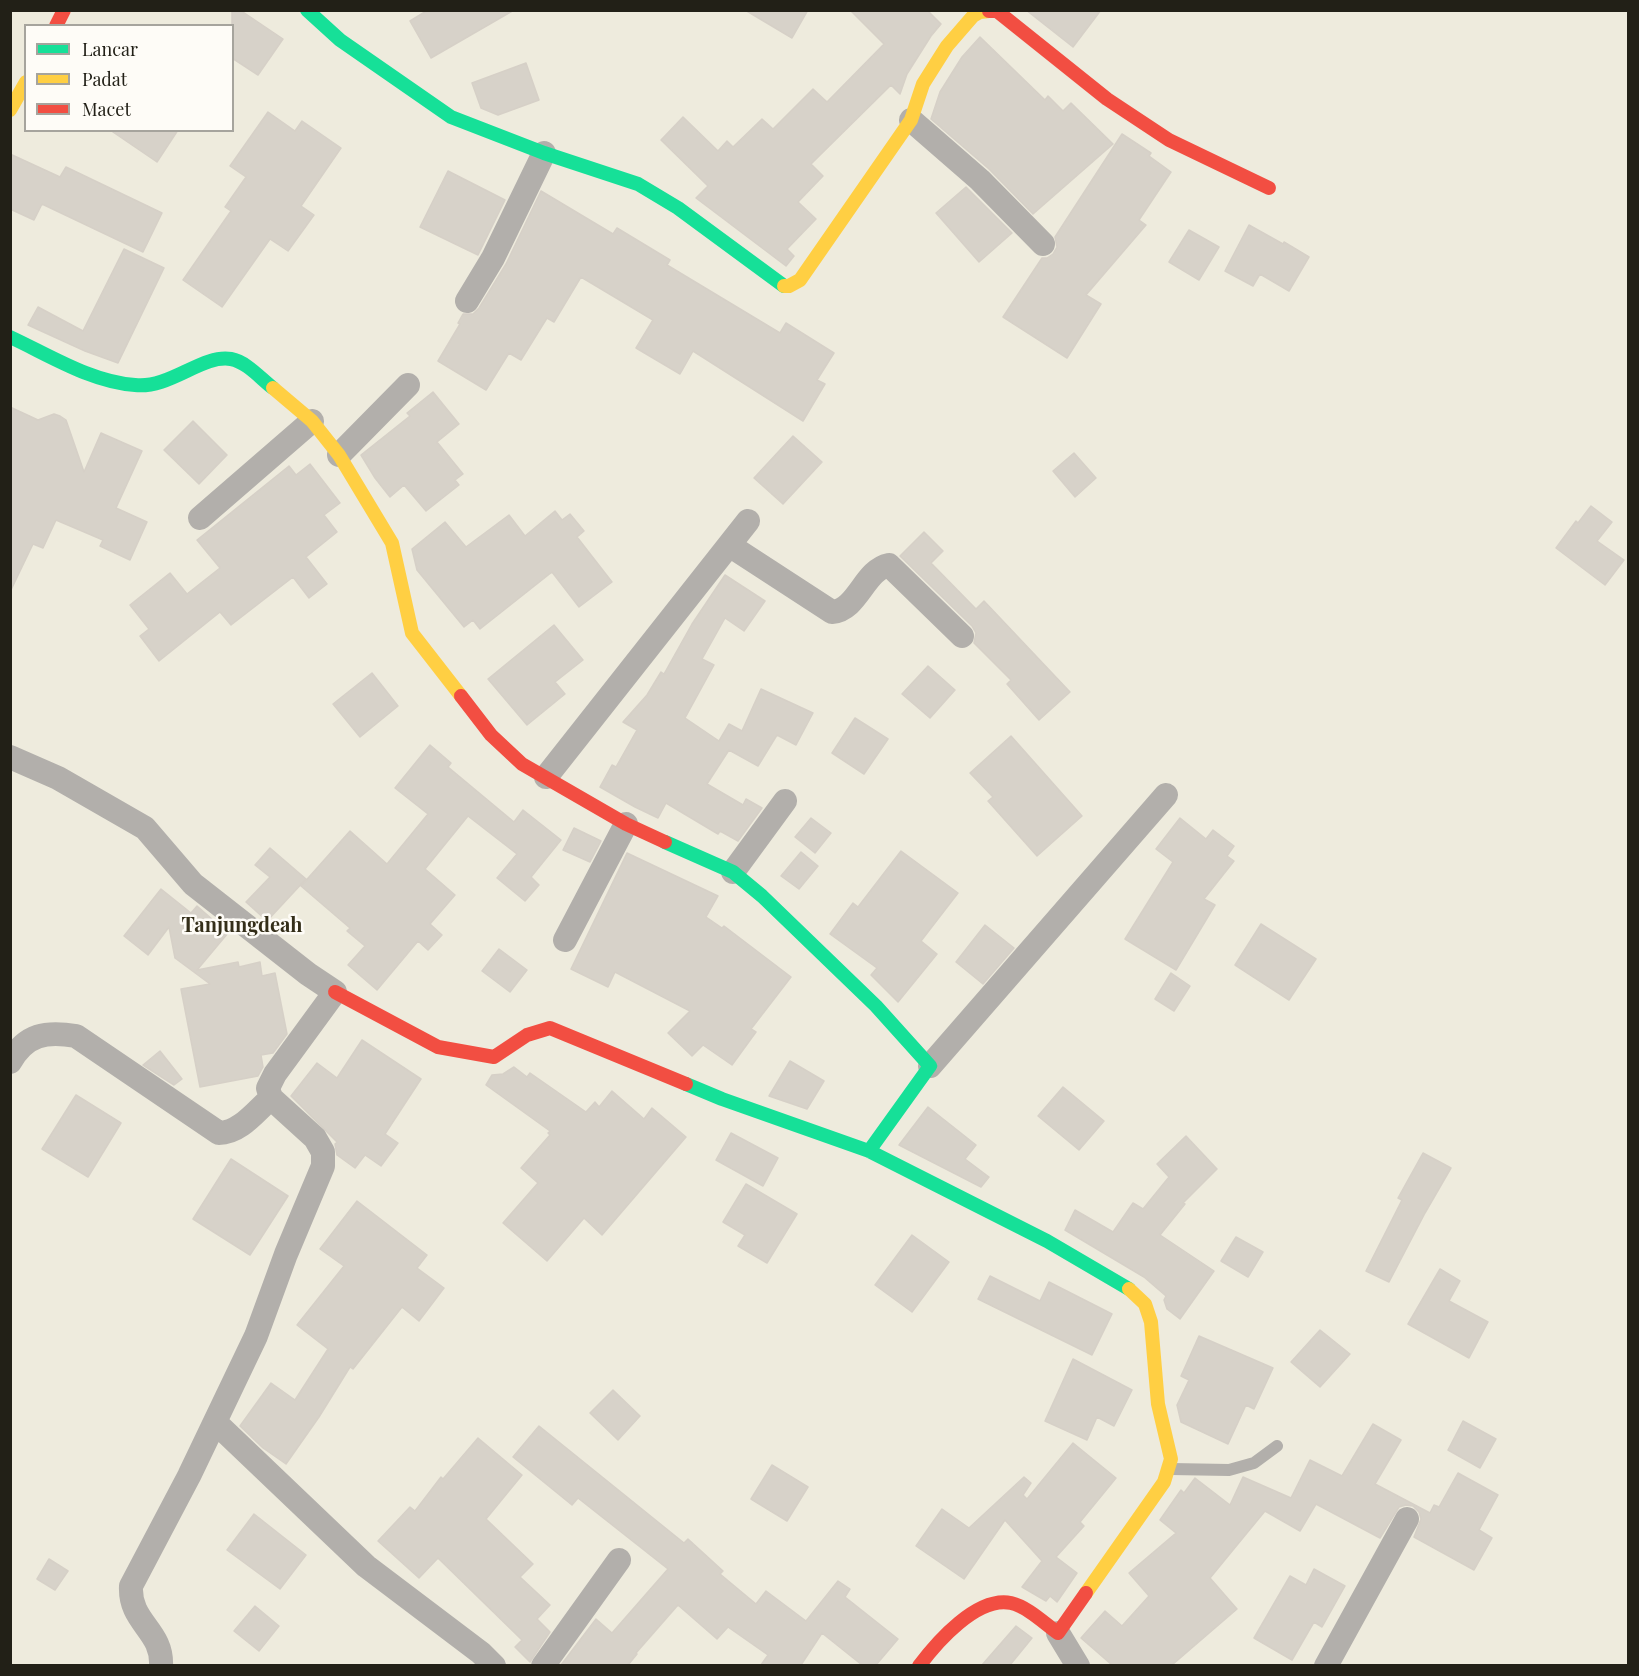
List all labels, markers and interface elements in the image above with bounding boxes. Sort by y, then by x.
legend [24,24,234,132]
text: Lancar [82,37,138,61]
text: Padat [82,67,127,91]
text: Macet [82,97,131,121]
district label: Tanjungdeah [182,914,302,938]

